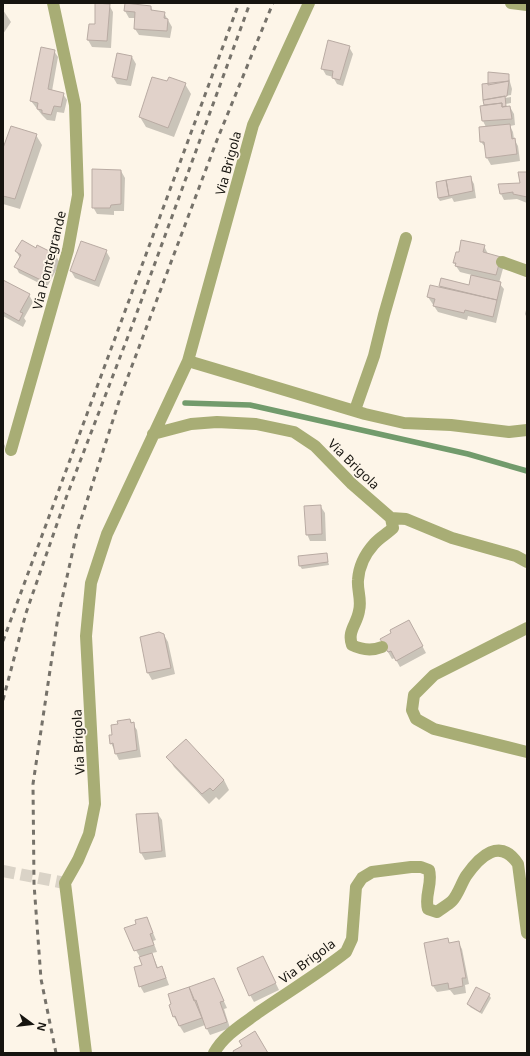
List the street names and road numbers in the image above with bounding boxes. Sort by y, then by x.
street label: Via Brigola [211,129,245,197]
street label: Via Pontegrande [28,209,70,311]
street label: Via Brigola [324,435,384,493]
street label: Via Brigola [67,709,89,775]
street label: Via Brigola [275,934,339,988]

